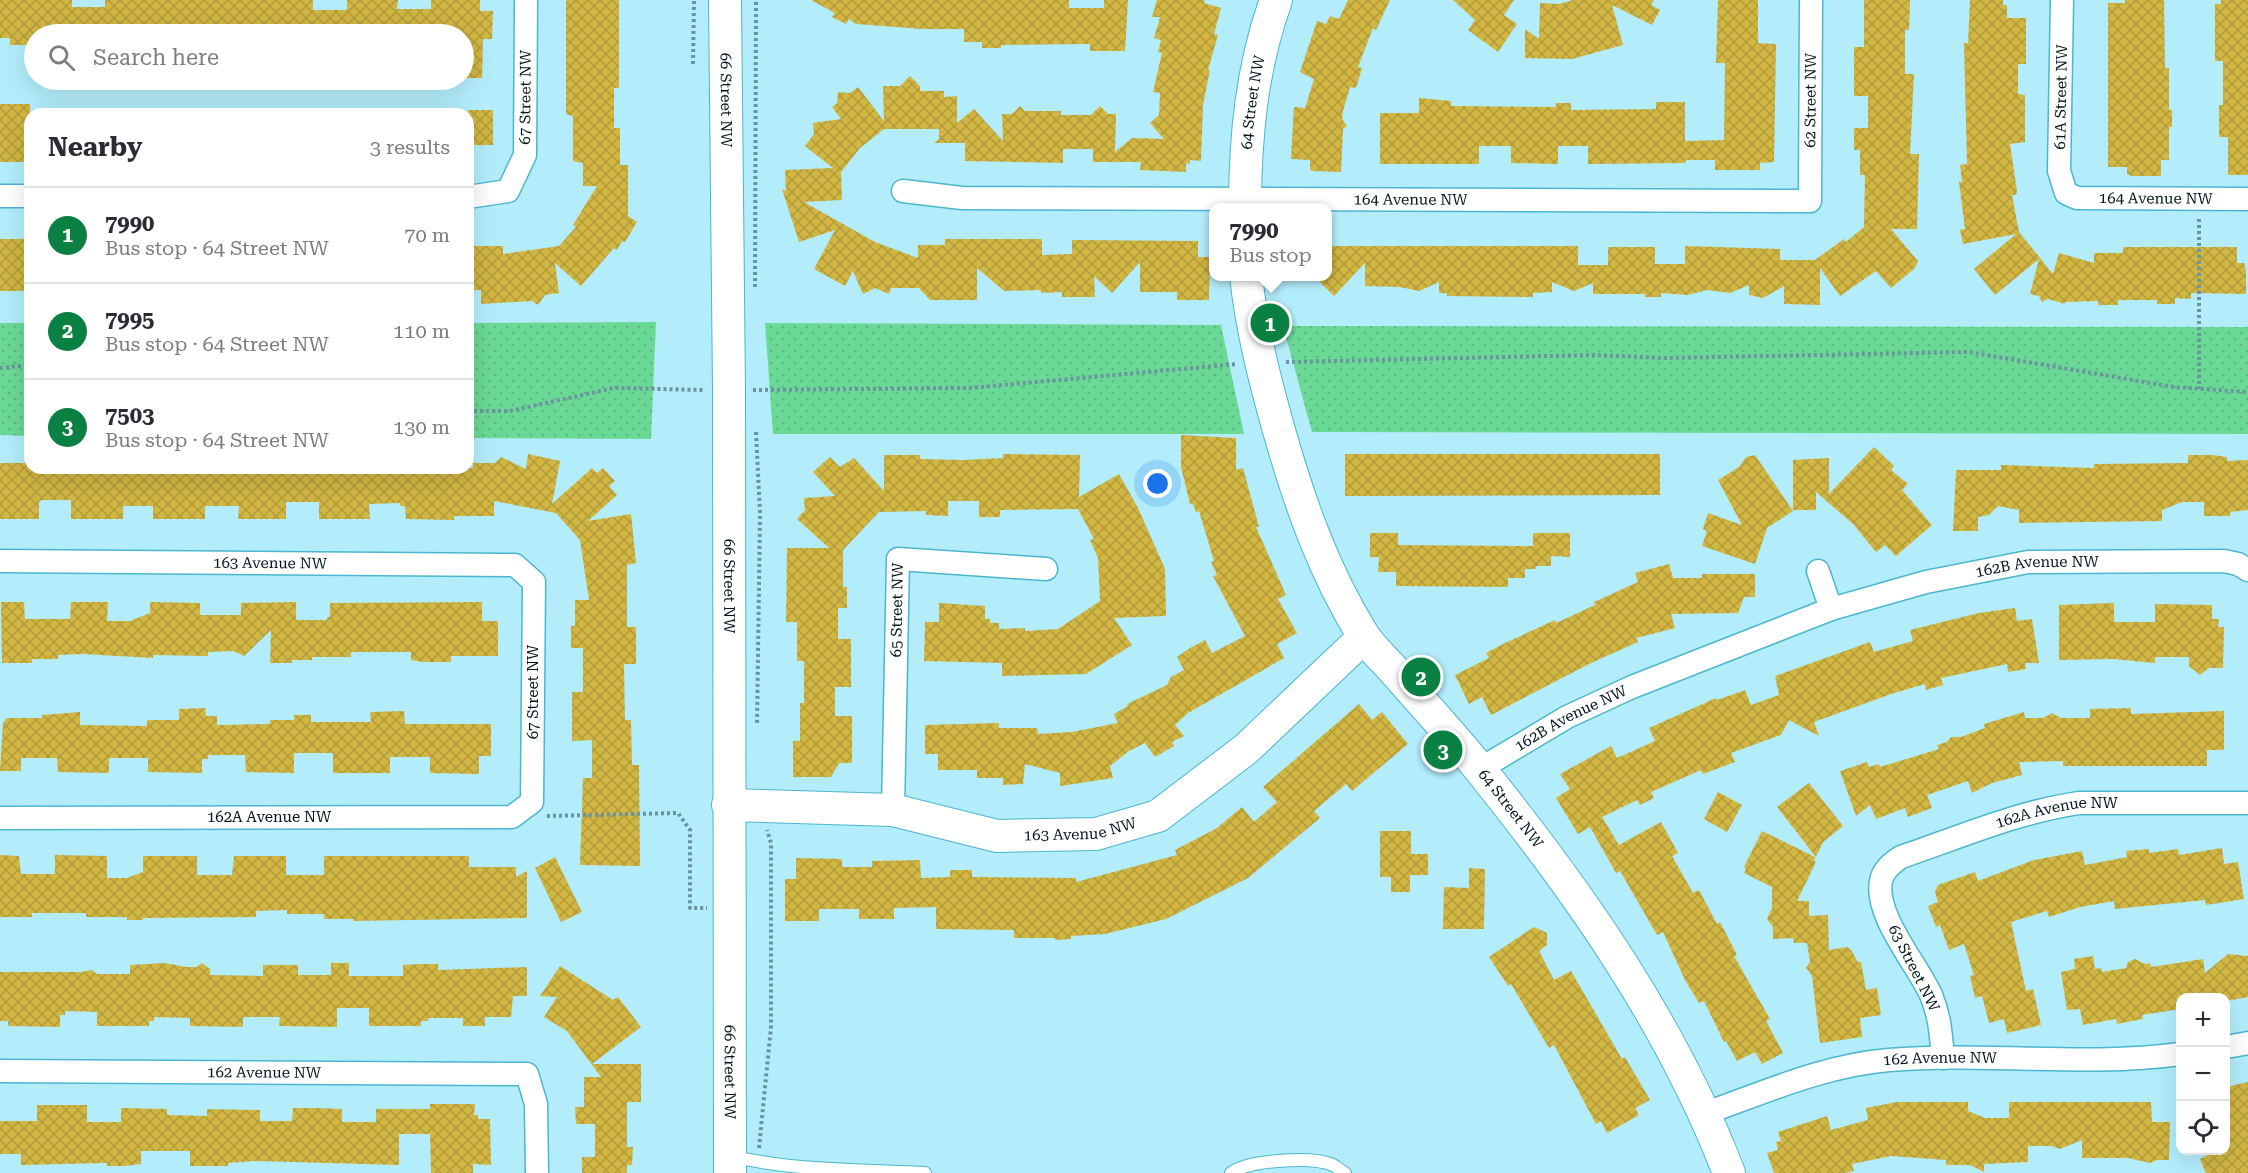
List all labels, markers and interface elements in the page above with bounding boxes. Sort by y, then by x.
search box [24,24,474,90]
icon: search [45,41,78,74]
street label: 61A Street NW [2051,44,2071,150]
text: Search here [93,45,219,70]
street label: 67 Street NW [516,49,535,145]
street label: 62 Street NW [1801,52,1820,148]
street label: 66 Street NW [717,53,736,148]
street label: 64 Street NW [1238,53,1269,150]
text: Nearby [48,132,142,162]
text: 3 results [370,135,450,159]
street label: 164 Avenue NW [2099,189,2214,208]
street label: 164 Avenue NW [1354,190,1468,209]
popup [1209,203,1332,281]
text: 7990 [105,211,154,236]
text: 7990 [1229,218,1279,243]
text: 1 [62,223,73,247]
text: 70 m [404,223,450,247]
text: Bus stop · 64 Street NW [105,236,329,260]
text: Bus stop [1229,243,1312,267]
pin: 1 [1250,300,1290,346]
text: 7995 [105,307,154,332]
text: 2 [62,319,73,343]
text: 110 m [393,319,450,343]
text: Bus stop · 64 Street NW [105,332,329,356]
text: 7503 [105,403,154,428]
text: 3 [62,415,73,439]
text: 130 m [393,415,450,439]
text: Bus stop · 64 Street NW [105,428,329,452]
your location [1143,469,1172,498]
street label: 66 Street NW [720,539,738,634]
street label: 162B Avenue NW [1974,552,2099,581]
street label: 163 Avenue NW [213,554,328,573]
street label: 65 Street NW [887,562,907,658]
street label: 67 Street NW [524,644,542,739]
pin: 2 [1402,654,1440,700]
street label: 162B Avenue NW [1511,681,1630,755]
pin: 3 [1424,728,1462,772]
street label: 64 Street NW [1474,766,1547,852]
street label: 162A Avenue NW [1993,794,2119,832]
street label: 162A Avenue NW [207,808,332,826]
street label: 163 Avenue NW [1024,814,1139,844]
street label: 63 Street NW [1885,922,1944,1015]
map controls [2176,993,2230,1155]
button: + [2176,993,2230,1047]
street label: 66 Street NW [721,1025,739,1120]
button: − [2176,1047,2230,1101]
street label: 162 Avenue NW [1882,1048,1998,1069]
street label: 162 Avenue NW [207,1063,322,1082]
button: locate [2176,1101,2230,1155]

